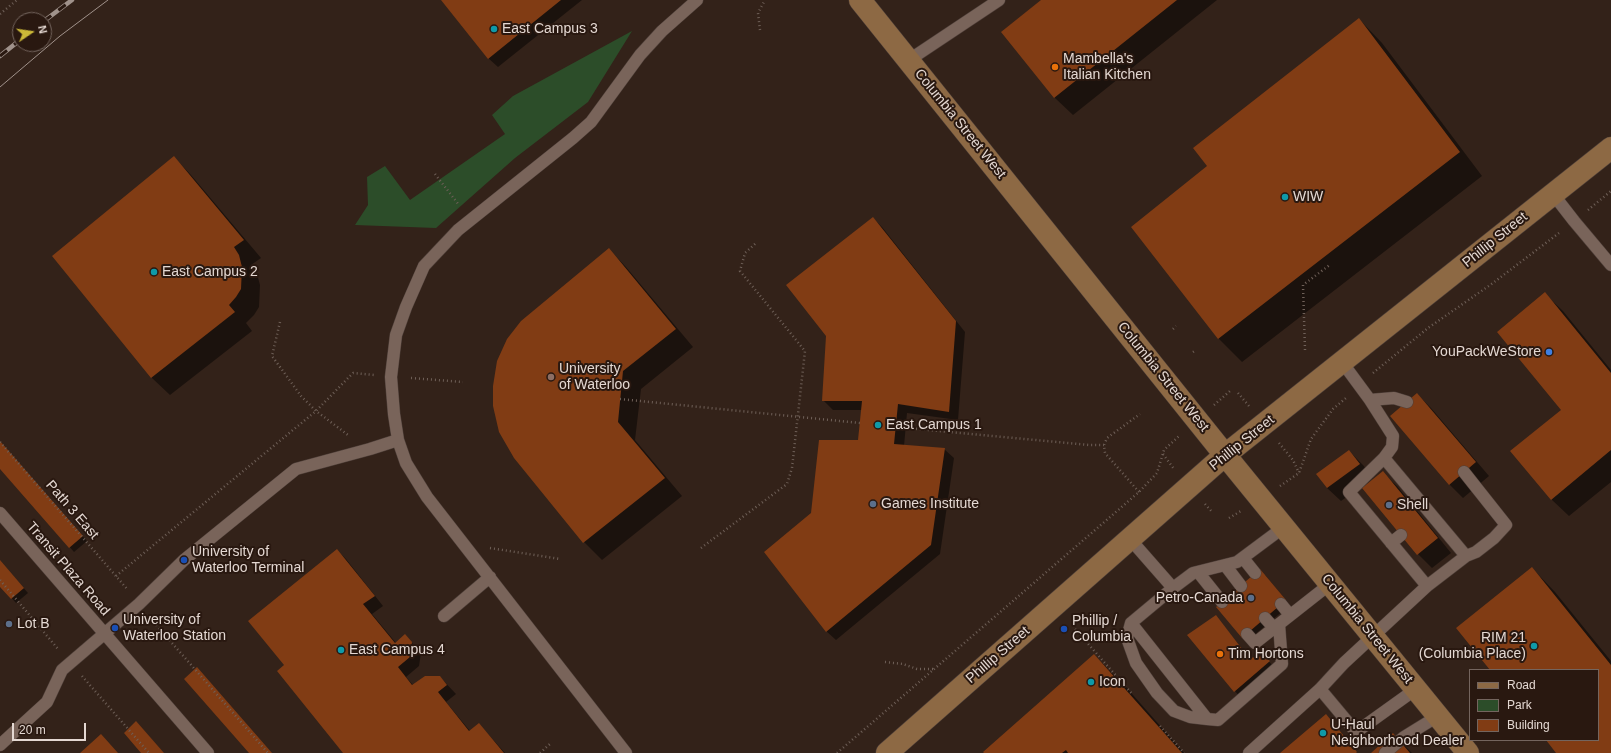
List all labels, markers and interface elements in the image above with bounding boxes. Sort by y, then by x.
north arrow [12,12,52,52]
place label: East Campus 3 [502,21,598,37]
text: N [36,24,49,35]
marker: East Campus 3 [489,24,499,34]
place label: Mambella's Italian Kitchen [1063,51,1151,84]
marker: Mambella's Italian Kitchen [1050,62,1060,72]
street label: Columbia Street West [911,66,1009,182]
place label: WIW [1293,189,1323,205]
marker: WIW [1280,192,1290,202]
street label: Phillip Street [1459,209,1531,271]
place label: East Campus 2 [162,264,258,280]
marker: East Campus 2 [149,267,159,277]
street label: Columbia Street West [1114,319,1212,435]
place label: YouPackWeStore [1432,344,1541,360]
marker: YouPackWeStore [1544,347,1554,357]
place label: University of Waterloo [559,361,630,394]
marker: University of Waterloo [546,372,556,382]
street label: Phillip Street [1206,412,1278,474]
place label: East Campus 1 [886,417,982,433]
marker: East Campus 1 [873,420,883,430]
street label: Path 3 East [42,477,102,543]
place label: Games Institute [881,496,979,512]
place label: Shell [1397,497,1428,513]
marker: Games Institute [868,499,878,509]
marker: Shell [1384,500,1394,510]
street label: Transit Plaza Road [23,519,113,619]
place label: University of Waterloo Terminal [192,544,304,576]
marker: University of Waterloo Terminal [179,555,189,565]
street label: Columbia Street West [1318,571,1416,687]
place label: Petro-Canada [1156,590,1243,606]
marker: Petro-Canada [1246,593,1256,603]
place label: University of Waterloo Station [123,612,226,644]
place label: Phillip / Columbia [1072,613,1131,646]
place label: Lot B [17,616,50,632]
marker: Lot B [4,619,14,629]
marker: University of Waterloo Station [110,623,120,633]
street label: Phillip Street [963,623,1033,687]
marker: Phillip / Columbia [1059,624,1069,634]
place label: RIM 21 (Columbia Place) [1419,630,1526,662]
marker: RIM 21 (Columbia Place) [1529,641,1539,651]
place label: East Campus 4 [349,642,445,658]
marker: East Campus 4 [336,645,346,655]
place label: Tim Hortons [1228,646,1304,662]
marker: Tim Hortons [1215,649,1225,659]
legend [1469,669,1599,741]
place label: Icon [1099,674,1125,690]
marker: Icon [1086,677,1096,687]
text: Road [1507,678,1536,692]
text: Park [1507,698,1532,712]
scale bar [14,715,88,741]
place label: U-Haul Neighborhood Dealer [1331,717,1464,750]
text: Building [1507,718,1550,732]
text: 20 m [19,723,46,737]
marker: U-Haul Neighborhood Dealer [1318,728,1328,738]

